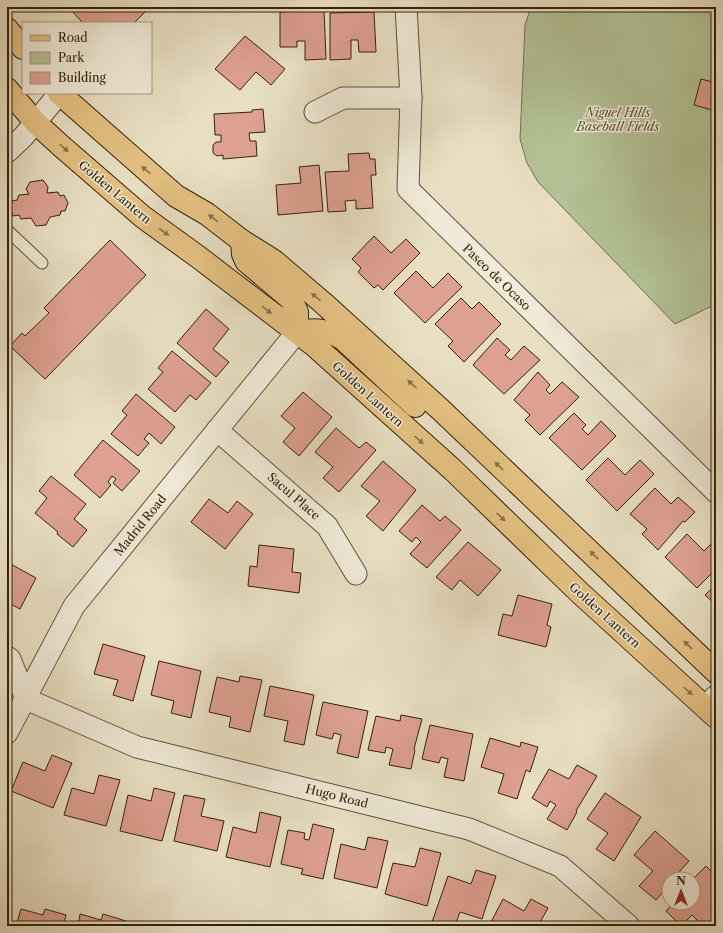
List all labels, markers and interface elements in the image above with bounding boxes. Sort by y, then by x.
legend [22,22,152,94]
text: Road [58,30,88,45]
text: Park [58,50,85,65]
text: Building [58,70,106,85]
park label: Niguel Hills Baseball Fields [576,105,660,134]
one-way arrow [59,144,69,153]
street label: Golden Lantern [75,157,155,227]
one-way arrow [141,166,152,175]
one-way arrow [207,214,218,222]
one-way arrow [158,227,169,236]
street label: Paseo de Ocaso [460,241,534,313]
one-way arrow [311,293,321,302]
one-way arrow [262,306,273,314]
street label: Golden Lantern [329,358,407,430]
one-way arrow [407,380,418,389]
one-way arrow [414,435,424,445]
one-way arrow [494,461,504,471]
street label: Sacul Place [265,469,324,523]
street label: Madrid Road [111,491,170,559]
one-way arrow [496,512,506,522]
one-way arrow [588,551,599,560]
street label: Golden Lantern [566,579,644,651]
one-way arrow [683,640,693,650]
one-way arrow [684,686,693,695]
street label: Hugo Road [304,781,371,811]
north arrow [661,871,701,911]
text: N [676,874,686,888]

